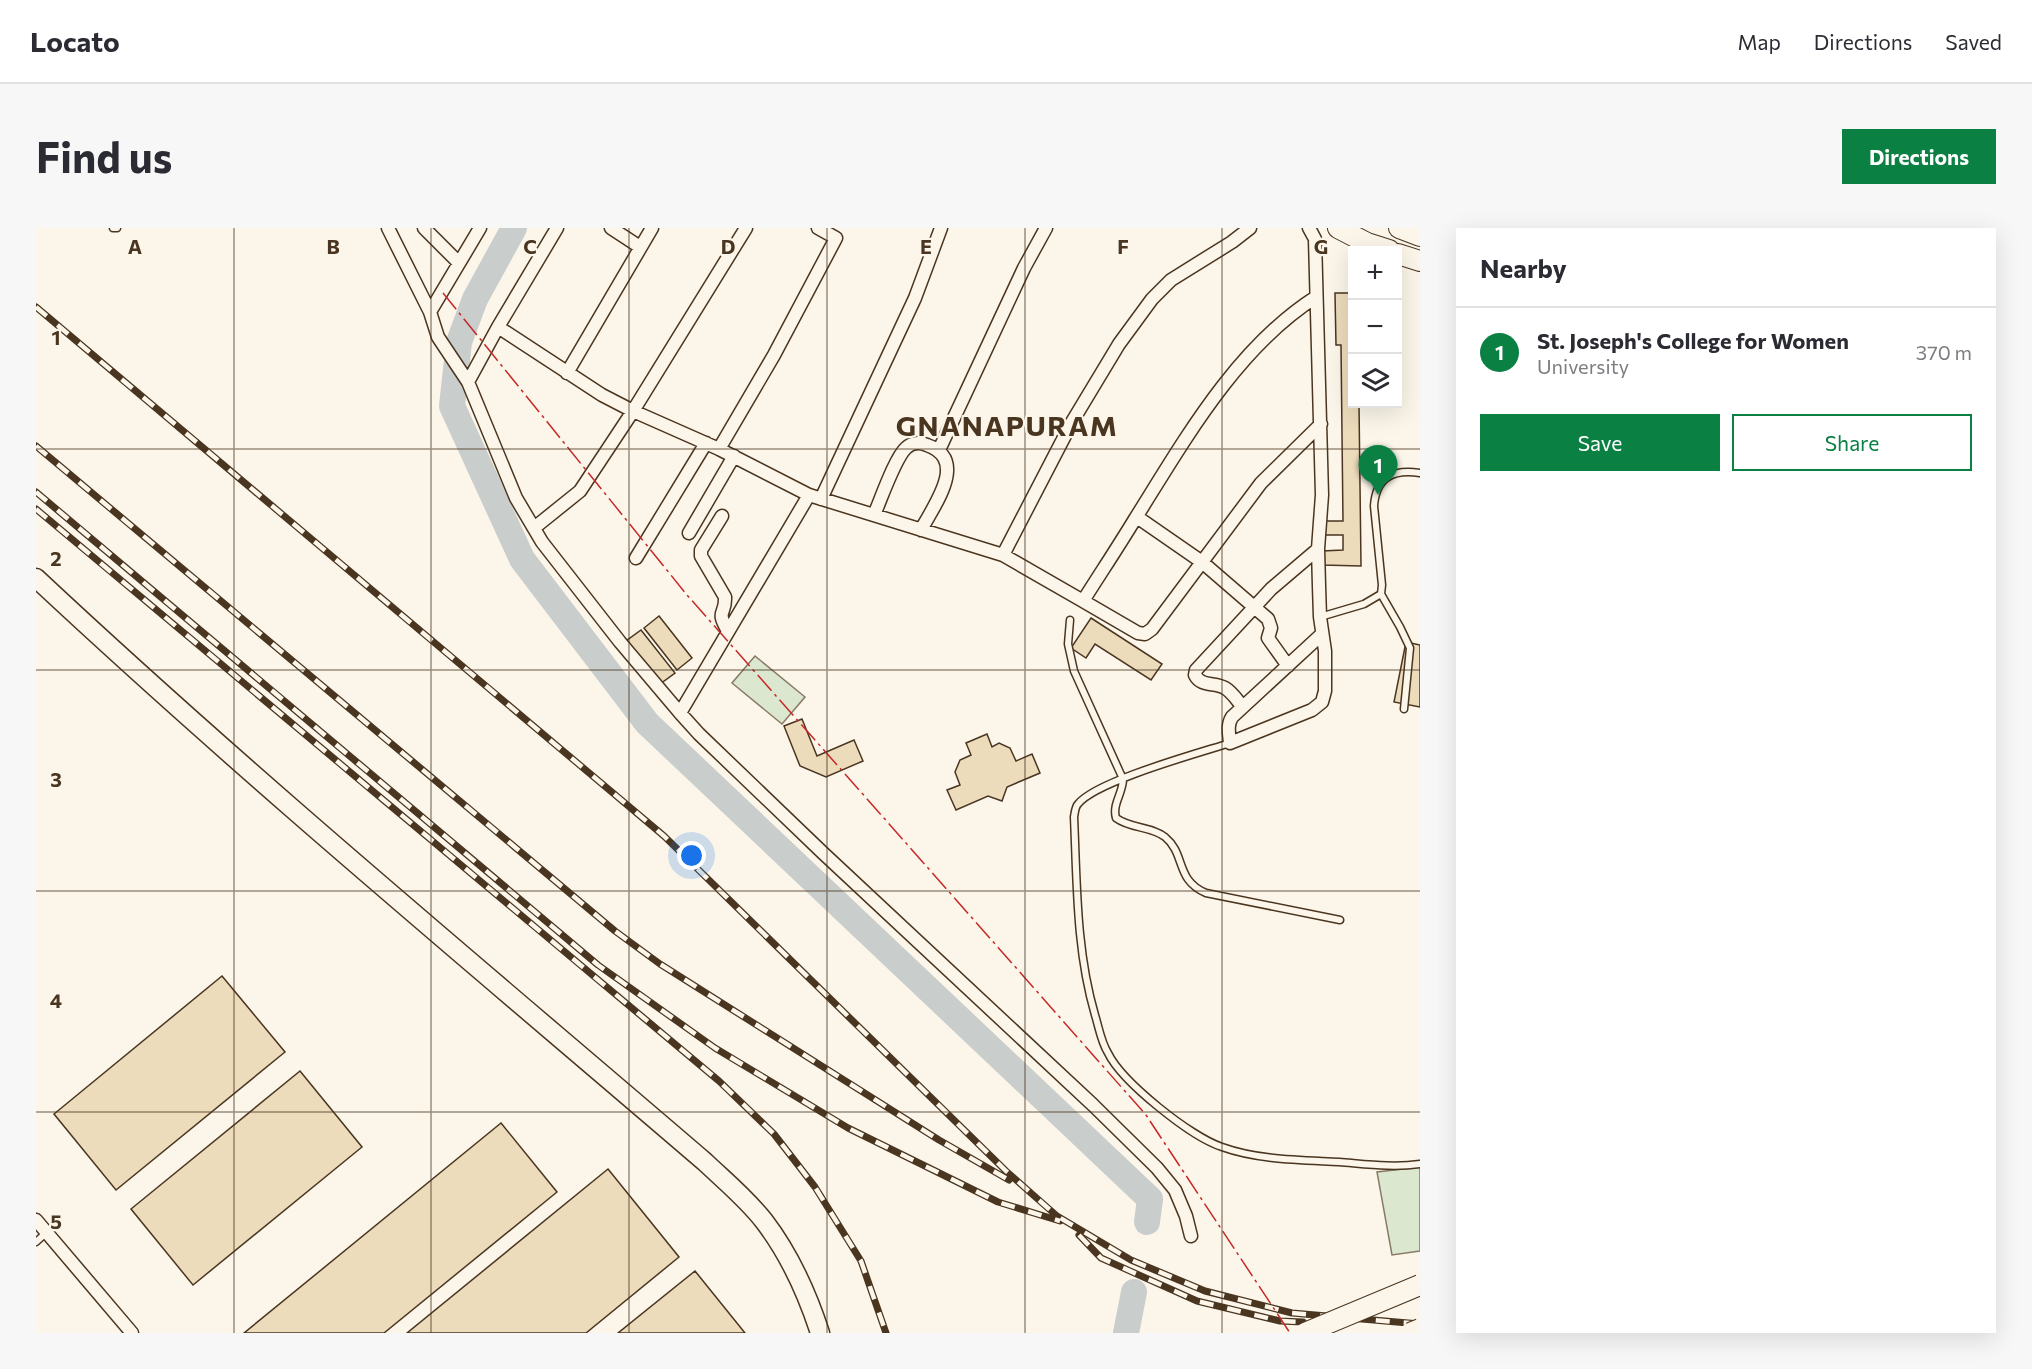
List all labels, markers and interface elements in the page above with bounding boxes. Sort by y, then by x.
text: Locato [30,24,120,58]
text: Map [1738,29,1781,54]
text: Directions [1814,29,1912,54]
text: Saved [1945,29,2002,54]
button: Directions [1842,129,1996,184]
text: Find us [36,130,172,182]
text: A [128,234,142,258]
text: B [326,234,340,258]
text: C [523,234,537,258]
text: D [721,234,735,258]
text: E [920,234,932,258]
text: F [1117,234,1129,258]
text: G [1314,234,1328,258]
map controls [1348,246,1402,408]
button: + [1348,246,1402,300]
text: Nearby [1480,252,1567,283]
button: − [1348,300,1402,354]
text: 1 [51,325,61,349]
text: St. Joseph's College for Women [1537,327,1849,354]
text: 1 [1495,340,1504,364]
text: 370 m [1916,340,1972,364]
button: layers [1348,354,1402,408]
text: University [1537,354,1629,378]
district label: GNANAPURAM [896,408,1118,442]
button: Save [1480,414,1720,471]
button: Share [1732,414,1972,471]
pin: 1 [1358,446,1398,495]
text: 2 [50,546,62,570]
text: 3 [50,767,62,791]
your location [677,841,706,870]
text: 4 [50,988,62,1012]
text: 5 [50,1209,62,1233]

